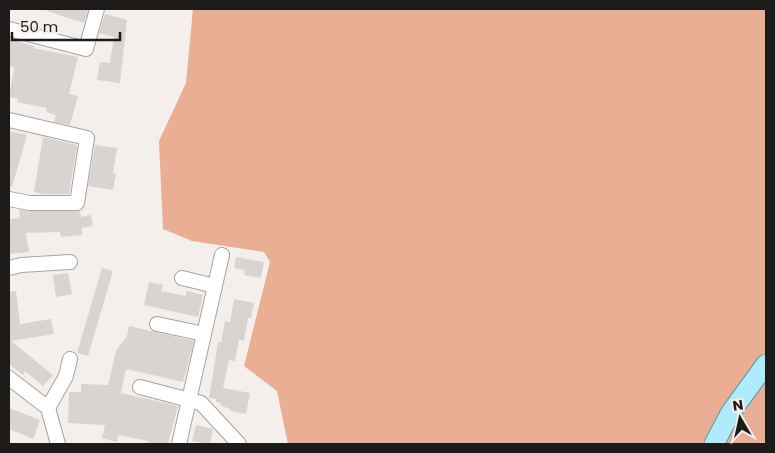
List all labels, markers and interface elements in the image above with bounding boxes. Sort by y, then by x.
scale bar [12,10,120,42]
text: 50 m [20,16,58,37]
north arrow [715,393,765,443]
text: N [731,394,745,416]

